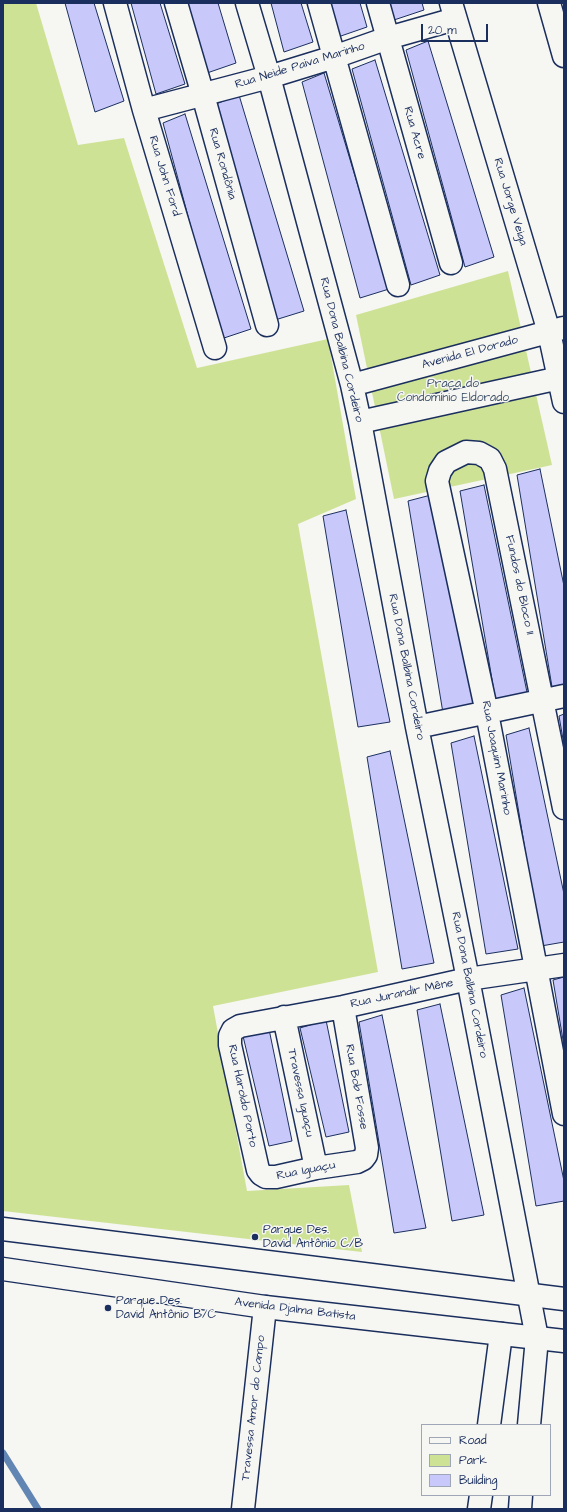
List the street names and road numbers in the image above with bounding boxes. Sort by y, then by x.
street label: Rua Neide Paiva Marinho [233,39,367,93]
street label: Rua Acre [400,105,428,161]
street label: Rua Rondônia [205,127,239,201]
street label: Rua John Ford [145,134,183,218]
street label: Rua Jorge Veiga [490,156,530,248]
street label: Rua Dona Balbina Cordeiro [316,276,366,424]
street label: Avenida El Dorado [420,333,520,373]
street label: Fundos do Bloco 11 [501,534,537,636]
street label: Rua Dona Balbina Cordeiro [385,593,427,741]
street label: Rua Joaquim Marinho [478,700,514,816]
street label: Rua Dona Balbina Cordeiro [448,911,490,1059]
street label: Rua Jurandir Mêne [349,976,455,1012]
street label: Rua Haroldo Porto [224,1043,260,1149]
street label: Rua Bob Fosse [341,1043,371,1131]
street label: Travessa Iguaçu [284,1048,316,1138]
street label: Rua Iguaçu [275,1158,337,1184]
street label: Avenida Djalma Batista [234,1295,356,1325]
street label: Travessa Amor do Campo [239,1335,269,1481]

